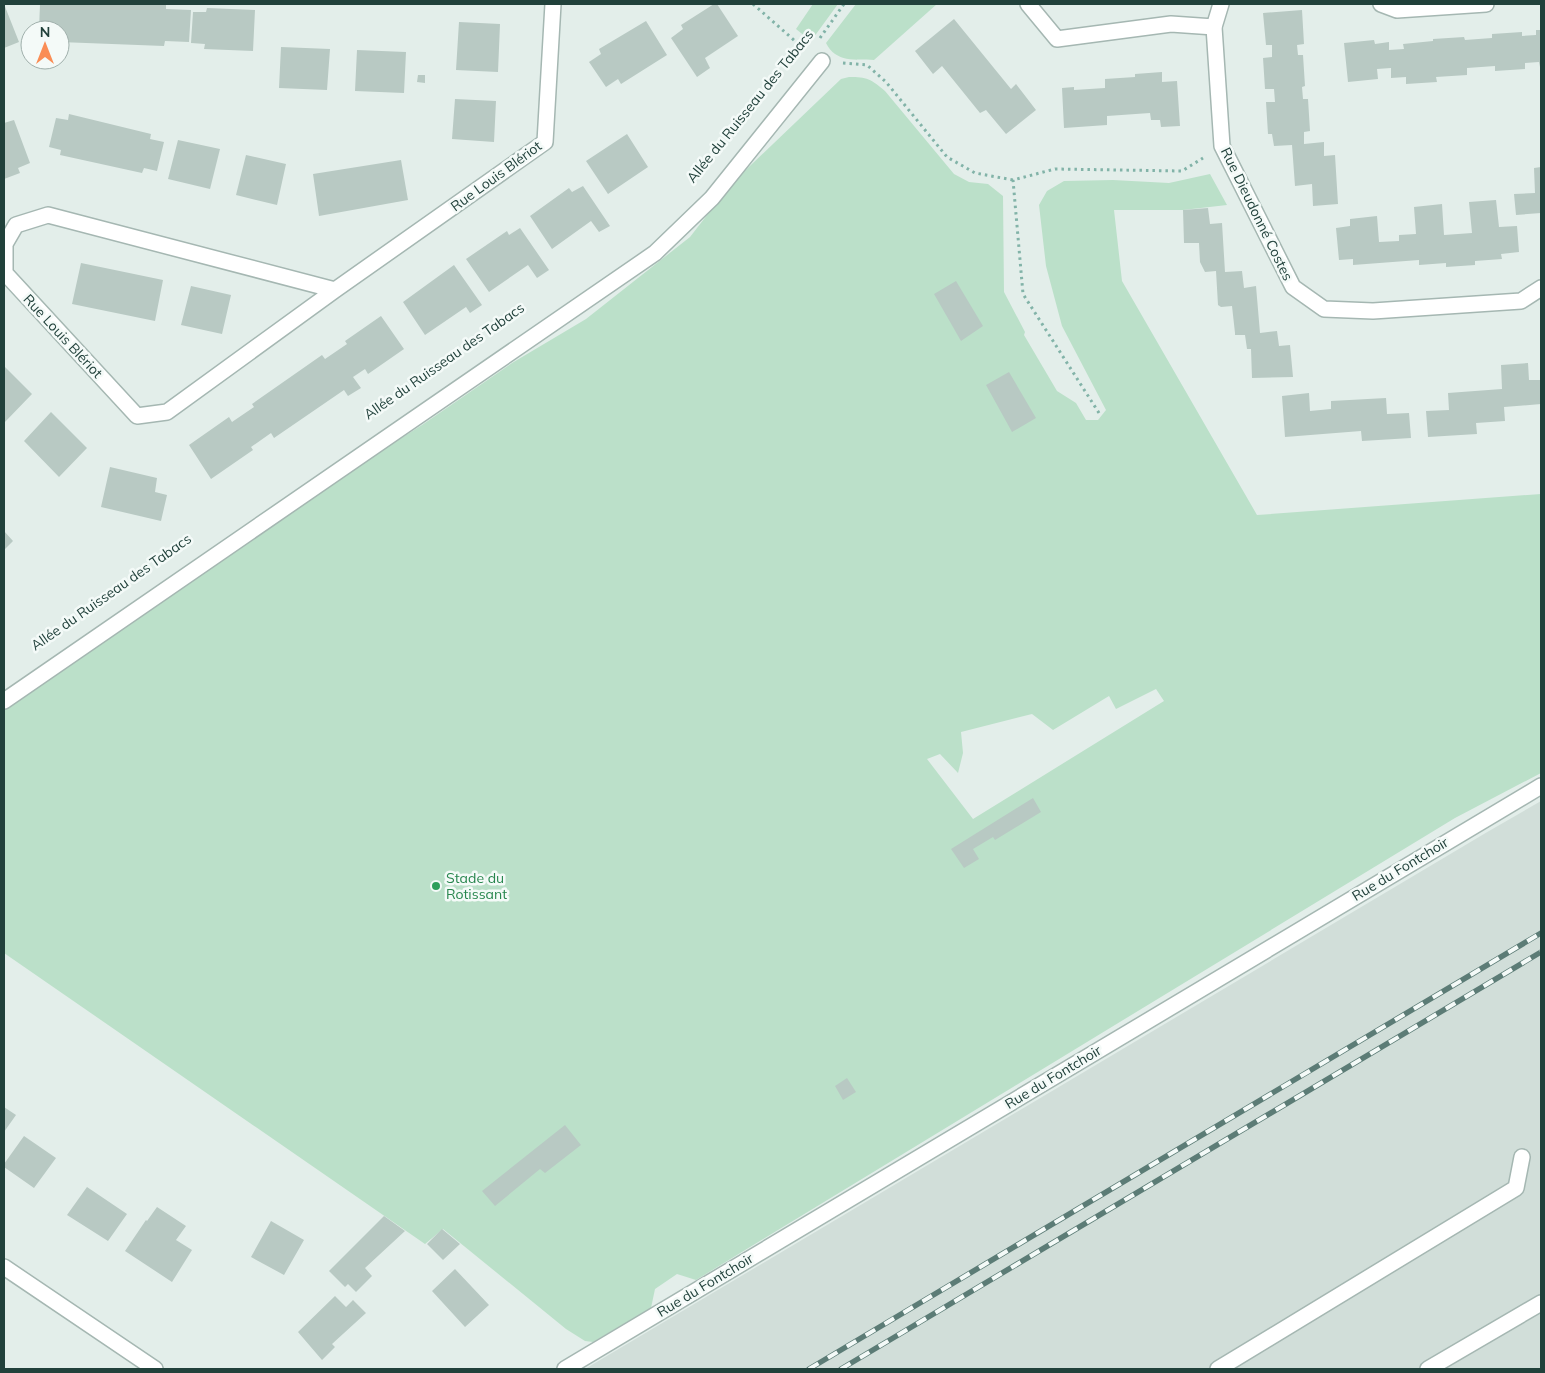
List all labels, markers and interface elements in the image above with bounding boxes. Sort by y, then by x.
north arrow [20,20,70,70]
text: N [40,23,50,41]
street label: Allée du Ruisseau des Tabacs [683,26,817,186]
street label: Rue Louis Blériot [447,137,545,215]
street label: Rue Dieudonné Costes [1217,144,1297,284]
street label: Rue Louis Blériot [19,290,107,382]
street label: Allée du Ruisseau des Tabacs [360,299,528,423]
street label: Allée du Ruisseau des Tabacs [27,530,195,654]
street label: Rue du Fontchoir [1349,833,1452,905]
place label: Stade du Rotissant [446,869,507,903]
marker: Stade du Rotissant [430,880,442,892]
street label: Rue du Fontchoir [1002,1041,1105,1113]
street label: Rue du Fontchoir [654,1249,757,1321]

